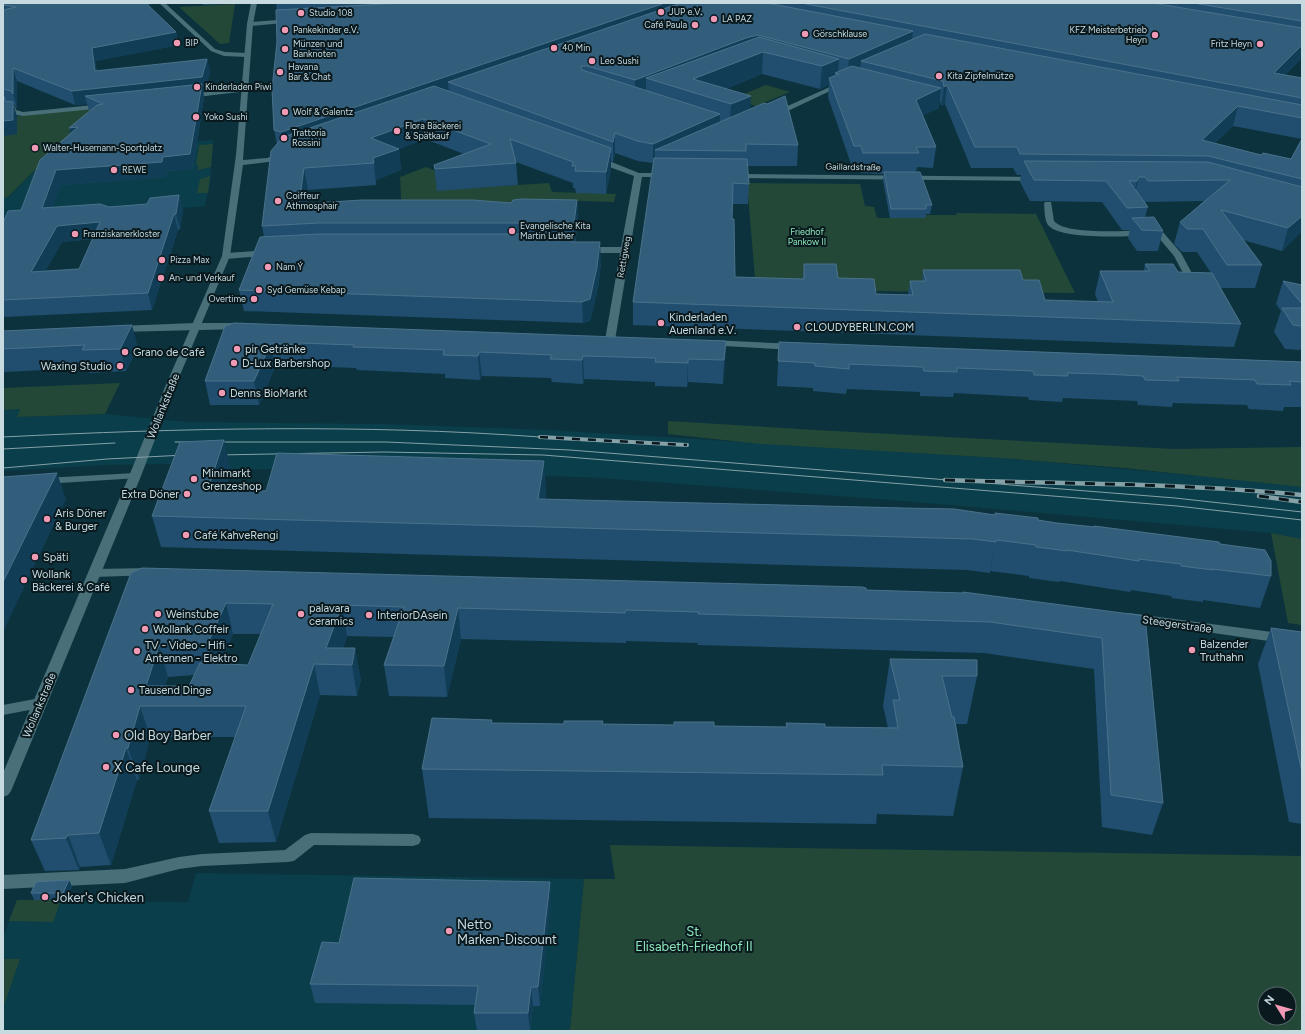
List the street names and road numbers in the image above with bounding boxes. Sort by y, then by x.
street label: Gaillardstraße [825,161,881,172]
street label: Rettigweg [614,235,633,278]
street label: Wollankstraße [144,372,182,441]
street label: Steegerstraße [1141,613,1212,636]
street label: Wollankstraße [20,671,59,740]

